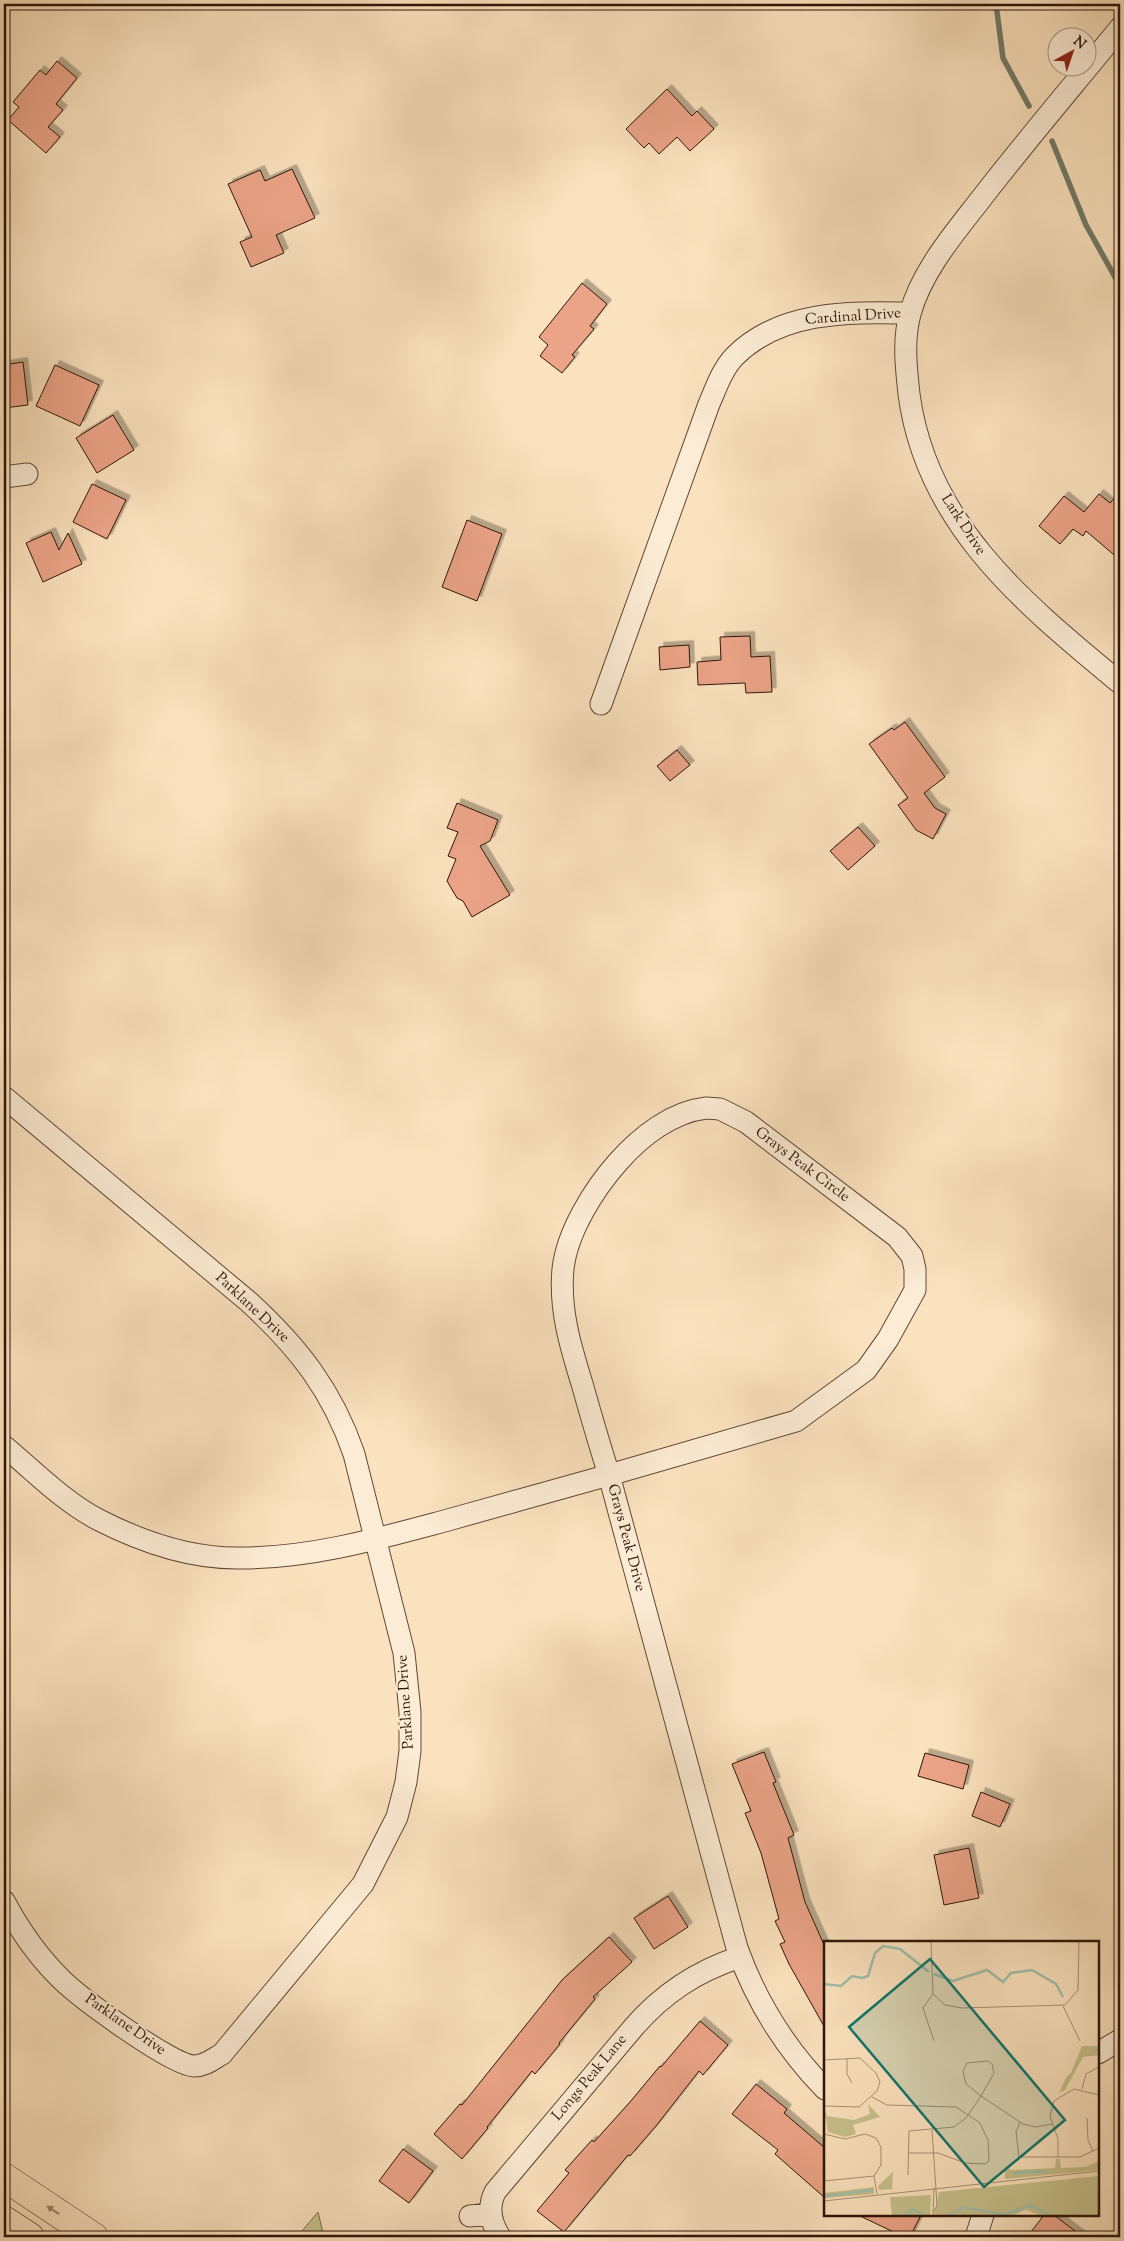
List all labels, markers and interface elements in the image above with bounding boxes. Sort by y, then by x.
north arrow [1046,28,1096,78]
text: N [1068,32,1090,55]
street label: Cardinal Drive [804,303,902,331]
street label: Lark Drive [935,490,991,560]
street label: Grays Peak Circle [750,1122,854,1208]
street label: Parklane Drive [210,1268,294,1348]
street label: Grays Peak Drive [602,1482,650,1594]
street label: Parklane Drive [392,1654,420,1750]
inset map [824,1941,1099,2216]
street label: Parklane Drive [80,1989,170,2061]
street label: Longs Peak Lane [548,2030,632,2126]
one-way arrow [47,2205,60,2215]

